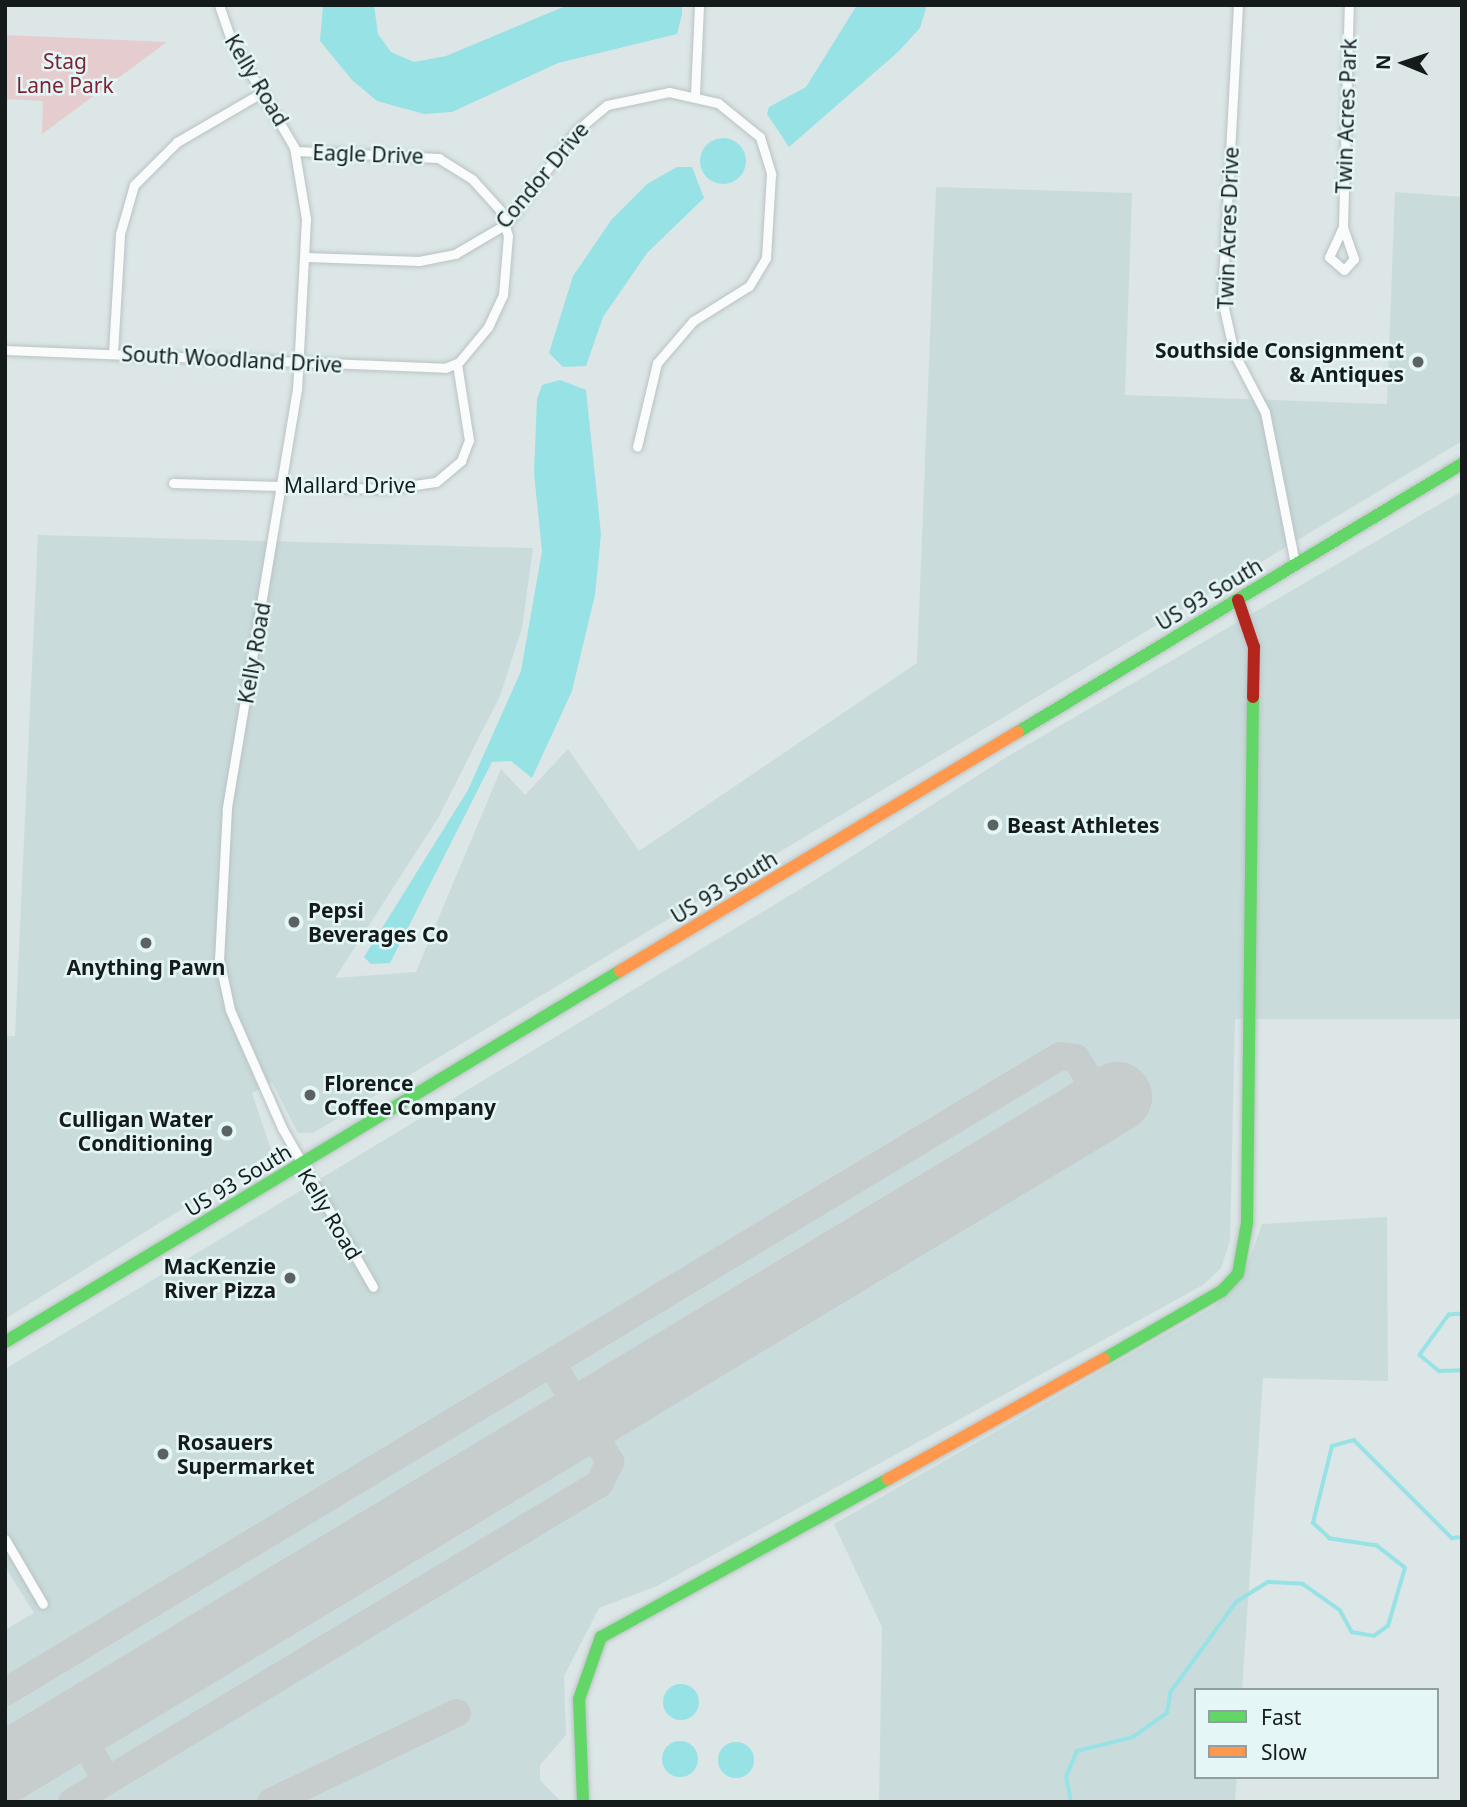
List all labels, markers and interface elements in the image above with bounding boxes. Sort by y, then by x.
north arrow [1369,28,1439,98]
street label: Kelly Road [220,30,294,130]
street label: Twin Acres Park [1331,38,1361,194]
park label: Stag Lane Park [16,48,114,98]
text: N [1370,54,1396,70]
street label: Condor Drive [490,117,594,233]
street label: Eagle Drive [312,139,424,169]
street label: Twin Acres Drive [1213,146,1243,310]
place label: Southside Consignment & Antiques [1155,337,1404,387]
street label: South Woodland Drive [121,341,343,377]
marker: Southside Consignment & Antiques [1410,354,1426,370]
street label: Mallard Drive [284,472,416,498]
street label: US 93 South [1151,552,1267,636]
street label: Kelly Road [233,600,275,706]
place label: Beast Athletes [1007,812,1159,838]
marker: Beast Athletes [985,817,1001,833]
street label: US 93 South [666,845,782,929]
place label: Pepsi Beverages Co [308,897,449,947]
marker: Pepsi Beverages Co [286,914,302,930]
marker: Anything Pawn [138,935,154,951]
place label: Anything Pawn [67,954,225,980]
place label: Florence Coffee Company [324,1070,496,1120]
marker: Florence Coffee Company [302,1087,318,1103]
place label: Culligan Water Conditioning [59,1106,213,1156]
marker: Culligan Water Conditioning [219,1123,235,1139]
street label: US 93 South [180,1138,296,1222]
street label: Kelly Road [293,1164,367,1264]
place label: MacKenzie River Pizza [163,1253,276,1303]
marker: MacKenzie River Pizza [282,1270,298,1286]
place label: Rosauers Supermarket [177,1429,315,1479]
marker: Rosauers Supermarket [155,1446,171,1462]
legend [1194,1688,1439,1779]
text: Fast [1261,1703,1301,1731]
text: Slow [1261,1738,1307,1766]

